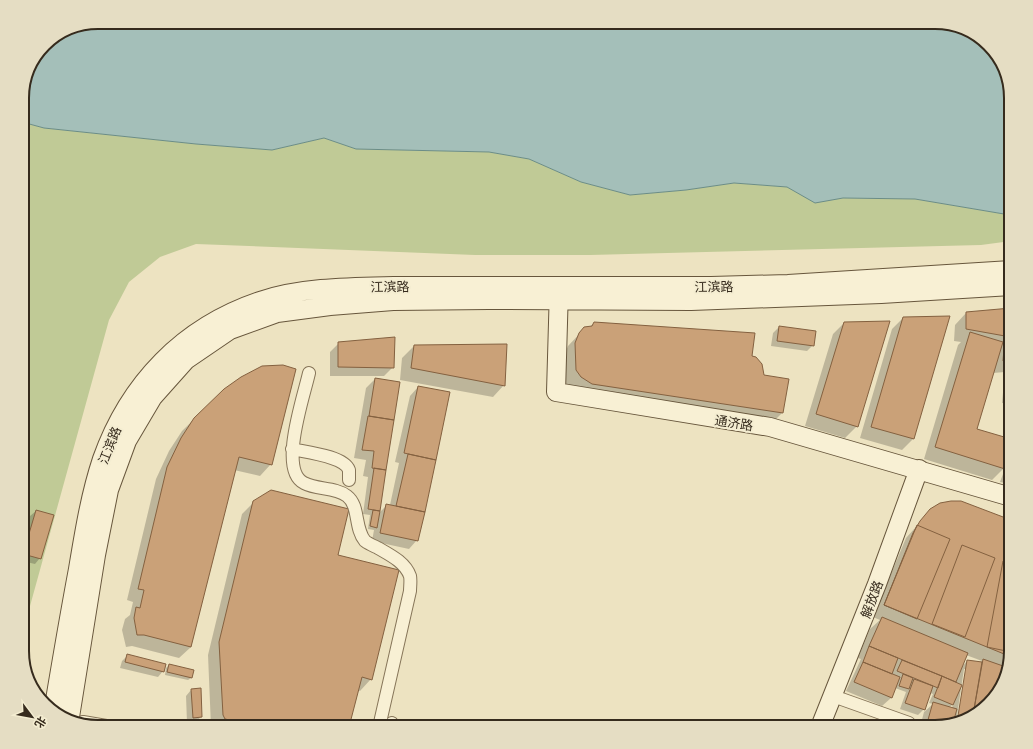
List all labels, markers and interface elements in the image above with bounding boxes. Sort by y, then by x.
street label: 江滨路 [370,276,410,296]
street label: 江滨路 [694,276,734,296]
street label: 通济路 [713,410,755,434]
street label: 江滨路 [93,423,125,467]
street label: 解放路 [855,577,887,621]
north arrow [12,697,52,737]
text: 北 [32,714,51,732]

